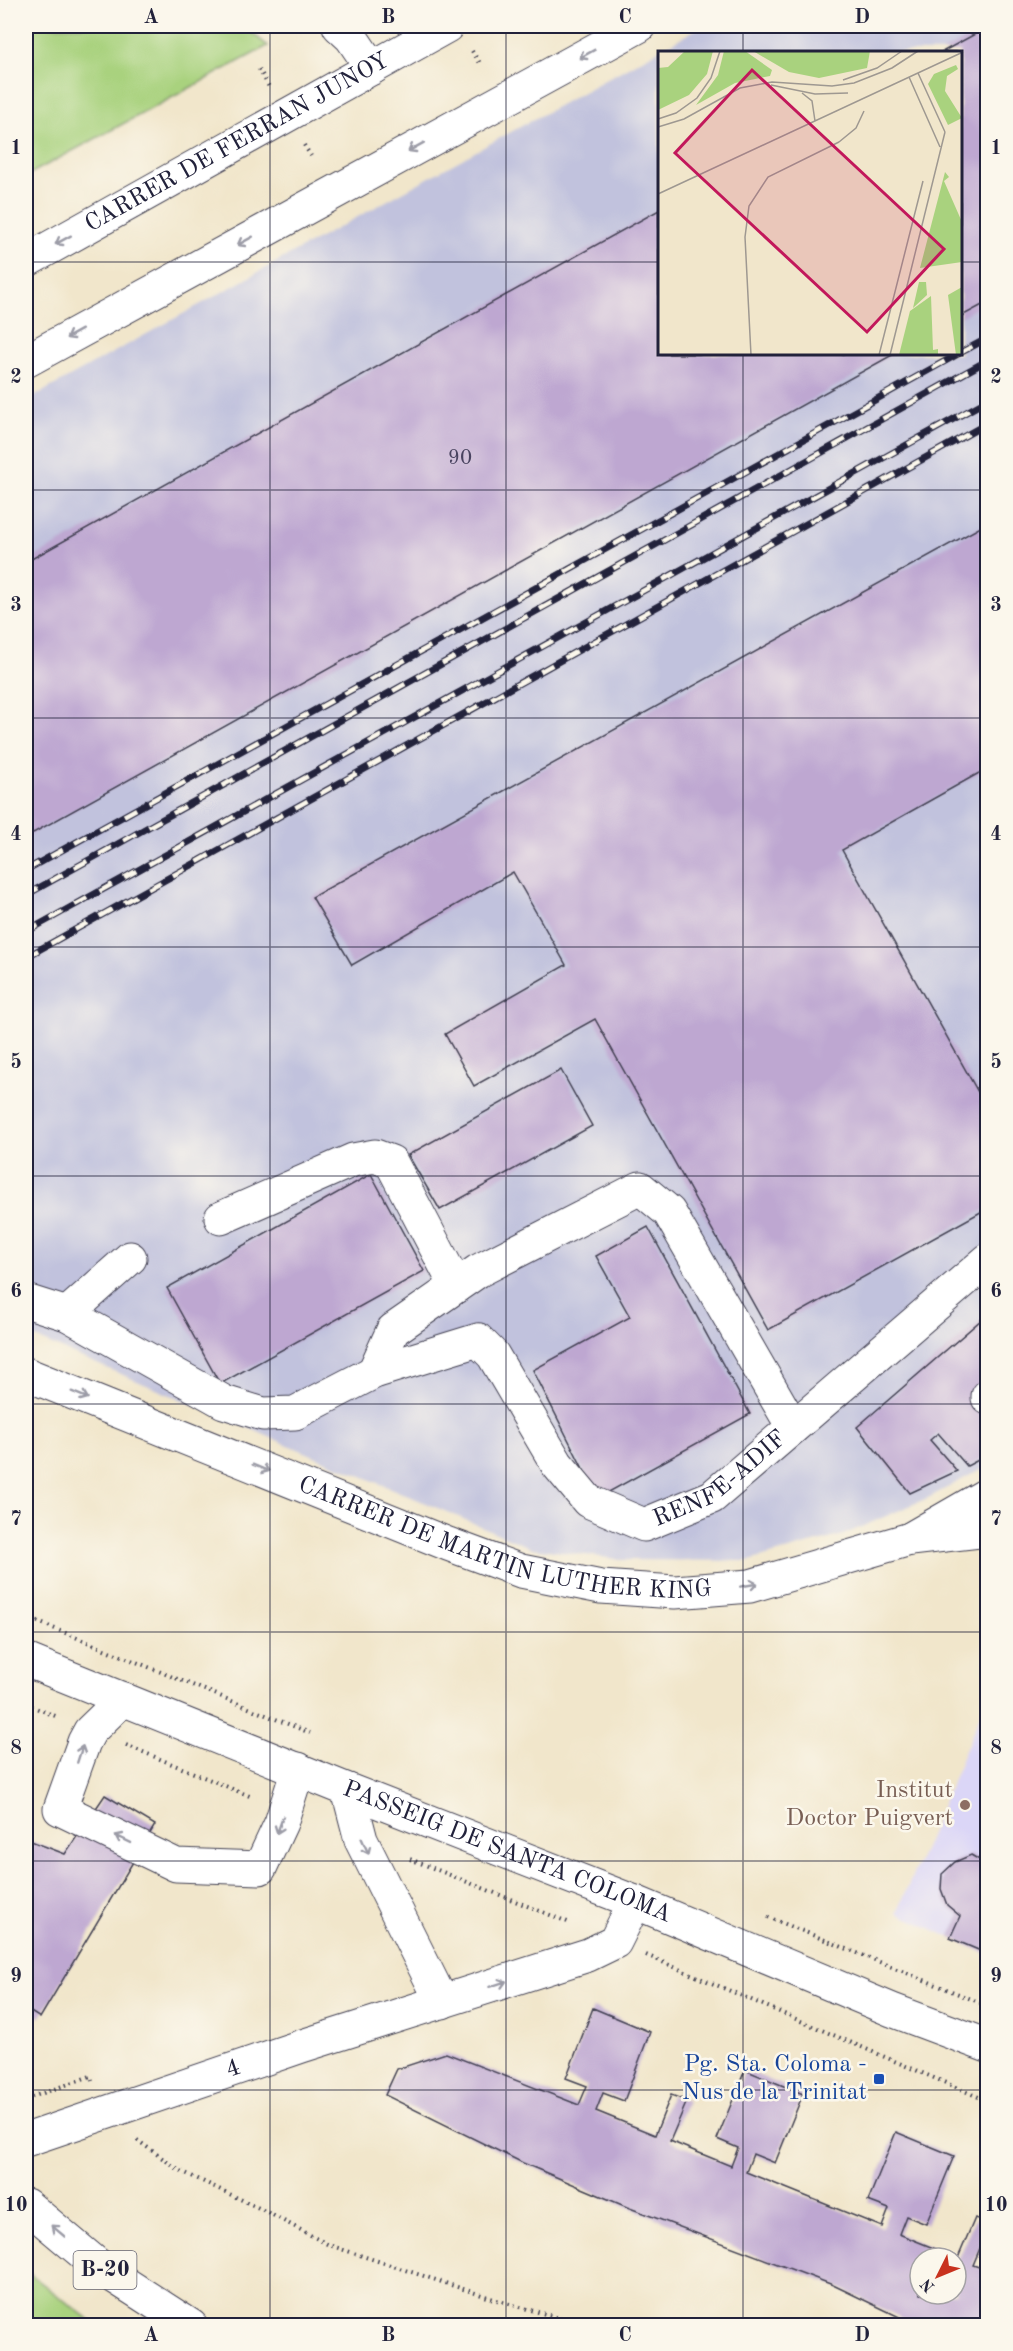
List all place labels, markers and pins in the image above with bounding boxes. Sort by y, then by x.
place label: Institut Doctor Puigvert [786,1779,953,1831]
marker: Institut Doctor Puigvert [958,1798,972,1812]
place label: Pg. Sta. Coloma - Nus de la Trinitat [682,2053,867,2105]
marker: Pg. Sta. Coloma - Nus de la Trinitat [872,2072,886,2086]

